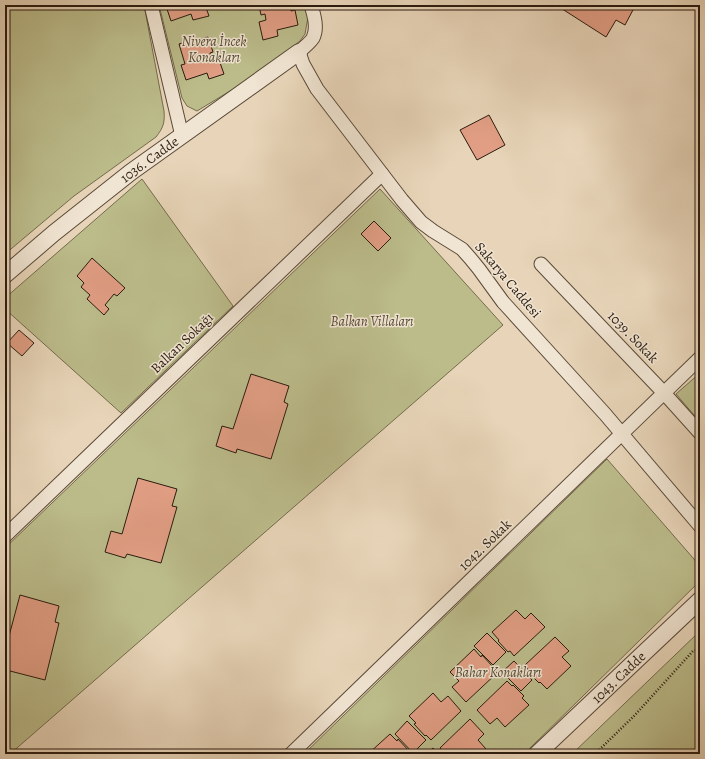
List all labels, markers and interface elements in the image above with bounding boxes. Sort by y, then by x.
park label: Nivera İncek Konakları [182,32,246,67]
street label: 1036. Cadde [116,132,182,187]
street label: Sakarya Caddesi [471,238,545,322]
street label: 1039. Sokak [603,307,663,367]
street label: Balkan Sokağı [147,308,217,378]
park label: Balkan Villaları [331,312,414,331]
street label: 1042. Sokak [455,515,515,575]
street label: 1043. Cadde [587,647,650,707]
park label: Bahar Konakları [455,663,542,682]

